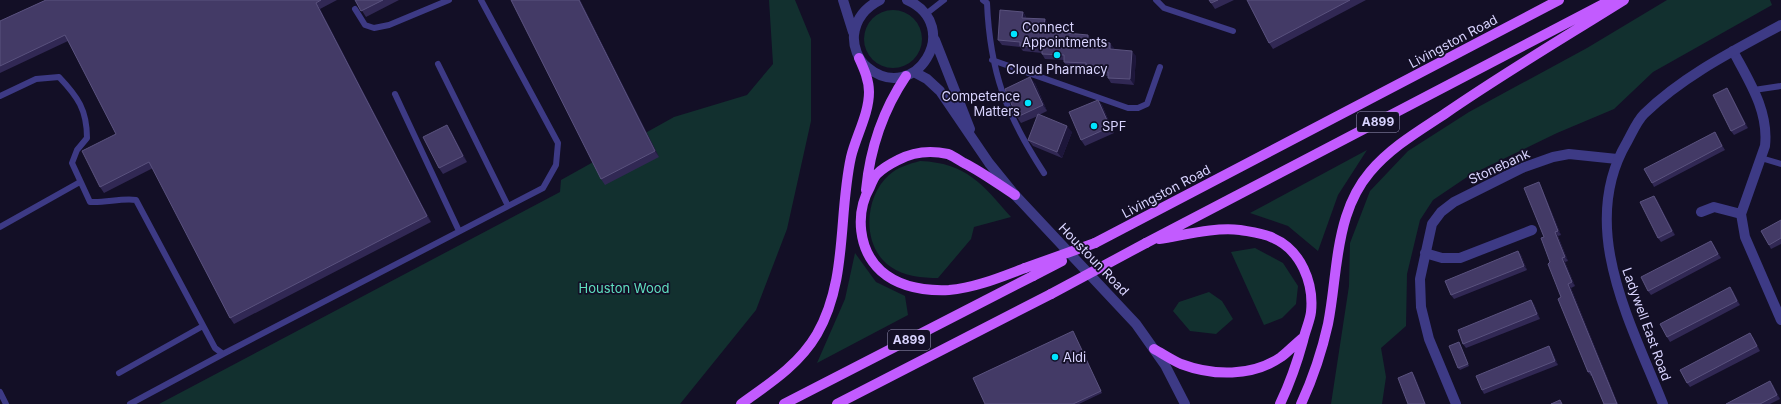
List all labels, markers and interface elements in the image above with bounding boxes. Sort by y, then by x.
street label: Livingston Road [1406,11,1500,71]
place label: Connect Appointments [1022,19,1108,50]
marker: Connect Appointments [1009,29,1019,39]
marker: Cloud Pharmacy [1052,50,1062,60]
place label: Cloud Pharmacy [1006,61,1108,77]
place label: Competence Matters [941,88,1020,119]
marker: Competence Matters [1023,98,1033,108]
road number: A899 [1357,112,1399,132]
place label: SPF [1102,118,1126,134]
marker: SPF [1089,121,1099,131]
street label: Stonebank [1466,145,1532,187]
street label: Livingston Road [1119,161,1213,221]
street label: Houstoun Road [1055,220,1133,298]
street label: Ladywell East Road [1619,265,1675,383]
park label: Houston Wood [579,280,669,296]
road number: A899 [888,330,930,350]
place label: Aldi [1063,349,1086,365]
marker: Aldi [1050,352,1060,362]

